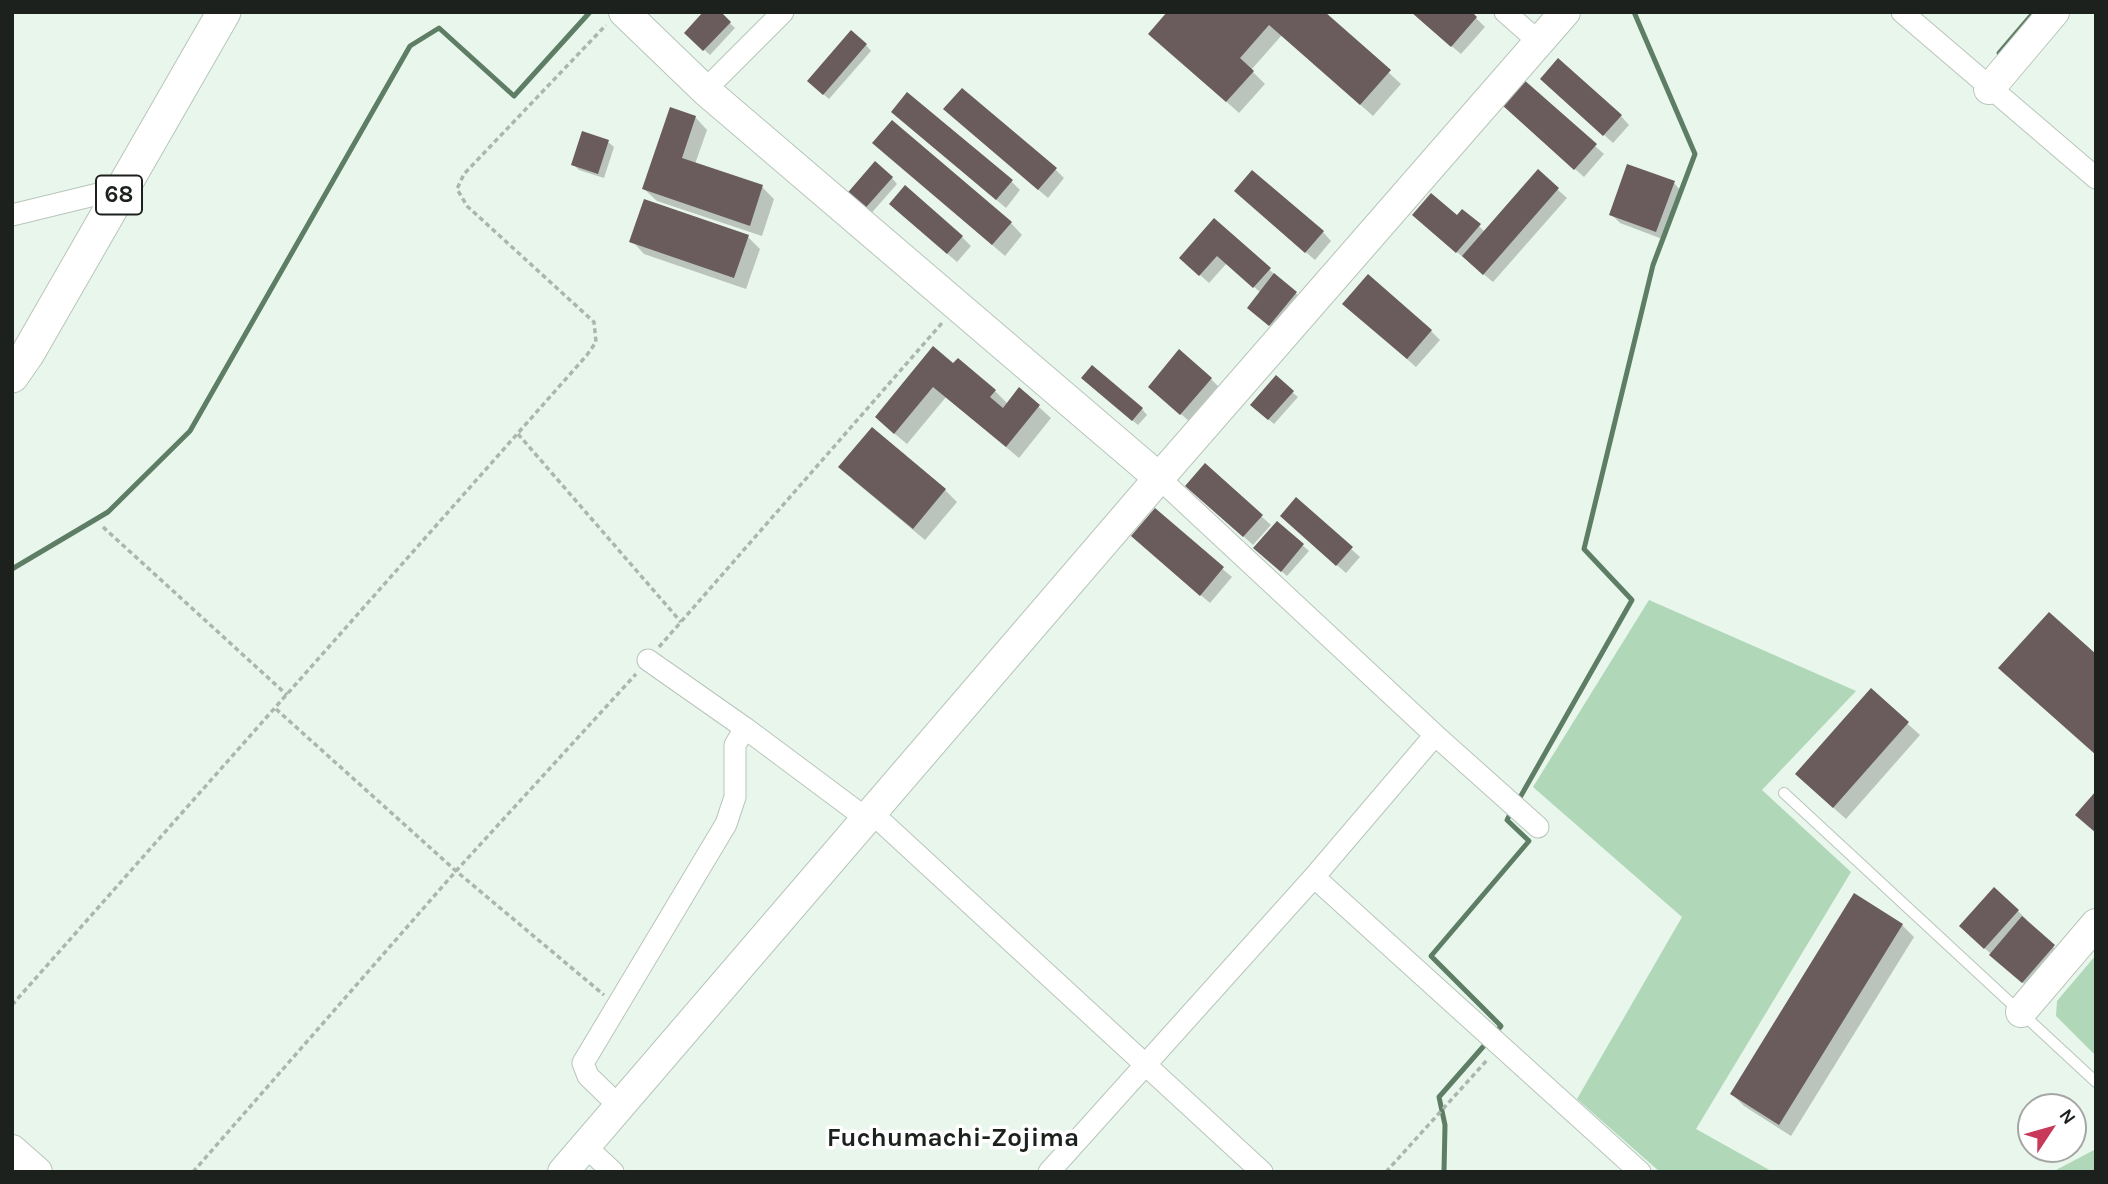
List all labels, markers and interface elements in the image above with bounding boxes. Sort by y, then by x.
road number: 68 [96,176,142,214]
north arrow [2017,1093,2087,1163]
text: N [2054,1105,2080,1129]
district label: Fuchumachi-Zojima [827,1123,1079,1155]

